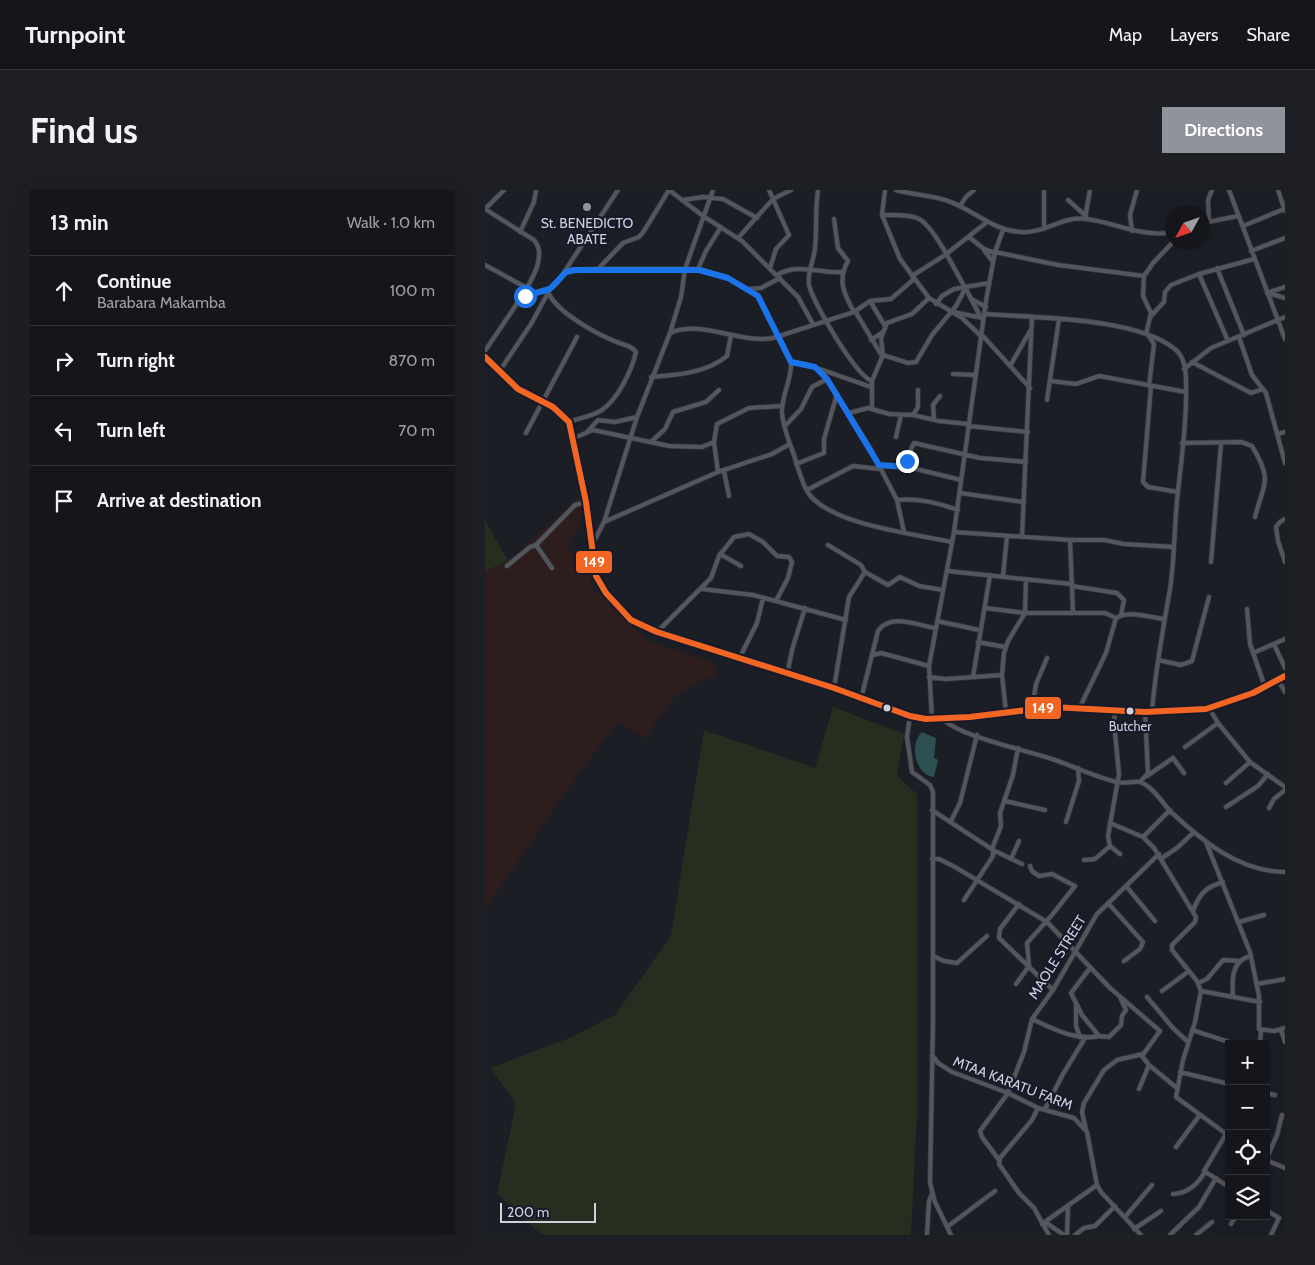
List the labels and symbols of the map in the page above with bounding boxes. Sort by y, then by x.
marker: St. BENEDICTO ABATE [581,201,593,213]
north arrow [1165,205,1210,250]
place label: St. BENEDICTO ABATE [541,214,634,248]
route start [514,285,537,308]
route end [896,450,919,473]
line badge: 149 [575,550,613,574]
text: 149 [583,553,605,571]
line badge: 149 [1024,696,1062,720]
text: 149 [1032,699,1054,717]
unlabelled marker [882,703,892,713]
marker: Butcher [1125,706,1135,716]
place label: Butcher [1109,718,1152,734]
street label: MAOLE STREET [1024,911,1090,1002]
street label: MTAA KARATU FARM [951,1052,1075,1114]
scale bar [500,1200,596,1223]

